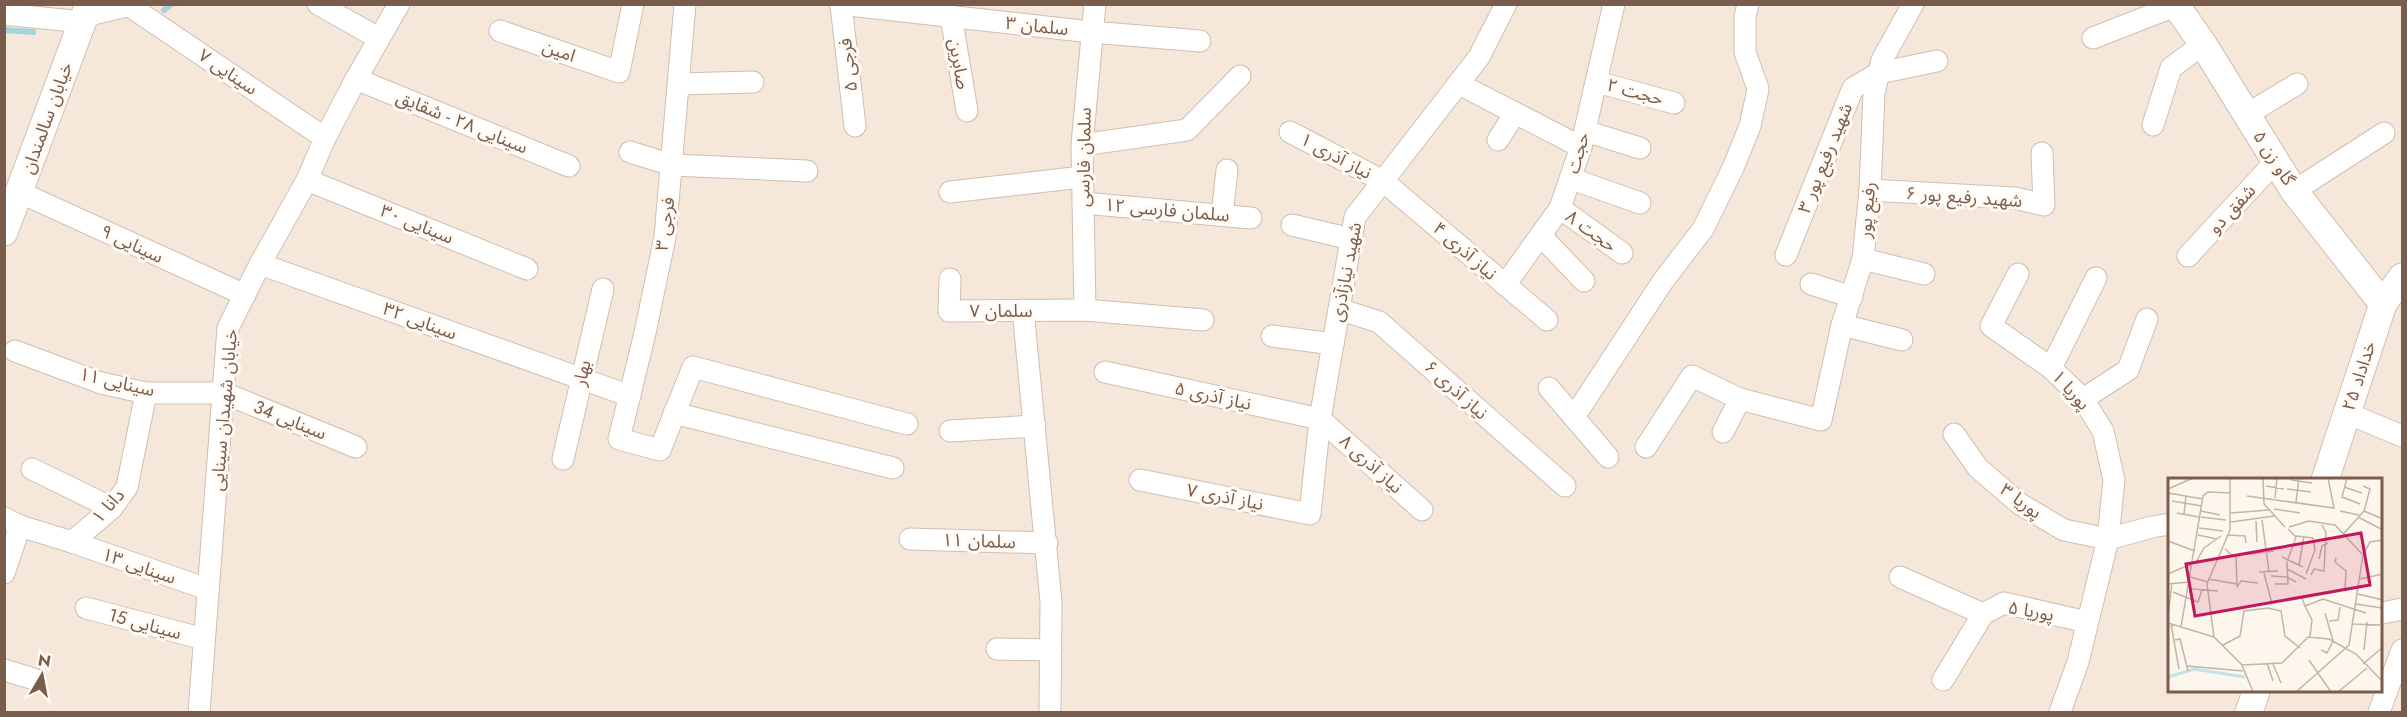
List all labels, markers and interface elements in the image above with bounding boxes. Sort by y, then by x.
street label: سلمان ۳ [1004,10,1070,42]
street label: امین [539,33,579,69]
street label: صابرین [942,36,976,92]
street label: فرجی ۵ [832,37,864,93]
street label: سینایی ۷ [193,43,263,101]
street label: خیابان سالمندان [15,59,79,177]
street label: حجت ۲ [1604,72,1666,112]
street label: سینایی ۲۸ - شقایق [392,84,532,160]
street label: شهید رفیع پور ۳ [1791,99,1860,217]
street label: سلمان فارسی [1070,107,1098,207]
street label: گاو زن ۵ [2247,125,2302,191]
street label: نیاز آذری ۱ [1296,126,1376,186]
street label: حجت [1560,129,1596,177]
street label: شفق دو [2202,178,2262,240]
street label: شهید رفیع پور ۶ [1905,180,2023,215]
street label: رفیع پور [1852,181,1883,240]
street label: سلمان فارسی ۱۲ [1103,192,1231,228]
street label: فرجی ۳ [648,195,682,253]
street label: سینایی ۳۰ [376,198,458,250]
street label: حجت ۸ [1560,204,1622,258]
street label: نیاز آذری ۴ [1427,216,1503,286]
street label: سینایی ۹ [96,218,168,270]
street label: شهید نیازآذری [1324,220,1368,324]
street label: سینایی ۳۲ [379,296,461,346]
street label: سلمان ۷ [969,298,1033,324]
street label: خیابان شهیدان سینایی [204,328,244,492]
street label: خداداد ۲۵ [2336,338,2382,414]
street label: نیاز آذری ۶ [1418,354,1494,426]
street label: بهار [566,358,598,389]
street label: سینایی ۱۱ [77,361,157,403]
street label: پوریا ۱ [2046,364,2096,416]
street label: نیاز آذری ۵ [1172,375,1254,417]
street label: سینایی 34 [250,394,330,446]
street label: نیاز آذری ۸ [1333,428,1409,500]
street label: نیاز آذری ۷ [1184,477,1266,517]
street label: پوریا ۳ [1995,477,2047,525]
inset map [2168,478,2383,693]
street label: دانا ۱ [85,483,131,529]
street label: سلمان ۱۱ [942,527,1016,555]
street label: سینایی ۱۳ [98,541,180,591]
street label: پوریا ۵ [2006,594,2056,628]
street label: سینایی 15 [106,602,184,646]
north arrow [12,645,72,705]
text: N [36,648,53,673]

